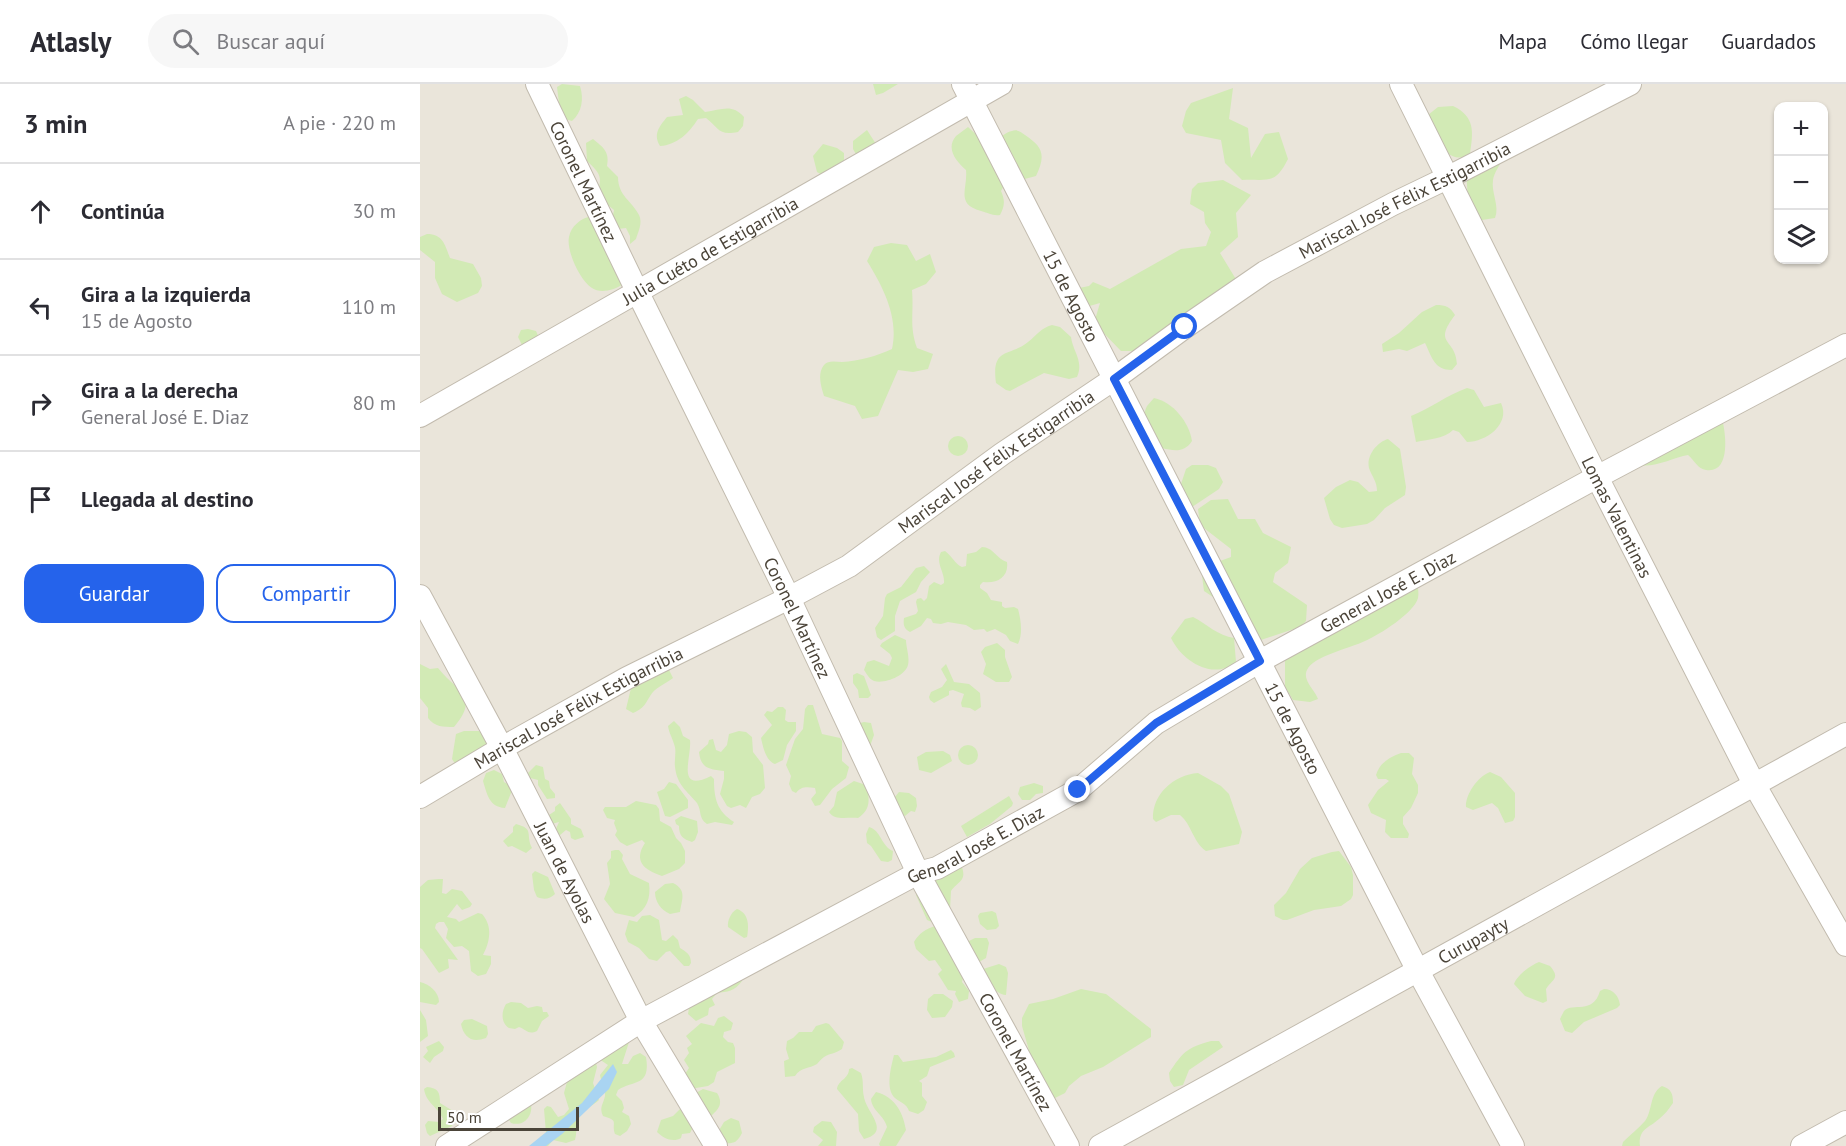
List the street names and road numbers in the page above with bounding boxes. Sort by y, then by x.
street label: Coronel Martínez [545,117,623,246]
street label: Mariscal José Félix Estigarribia [1295,136,1514,264]
street label: Julia Cuéto de Estigarribia [617,191,802,310]
street label: 15 de Agosto [1039,246,1105,346]
street label: Mariscal José Félix Estigarribia [893,384,1098,538]
street label: Lomas Valentinas [1577,452,1658,581]
street label: General José E. Diaz [1316,545,1460,638]
street label: Coronel Martínez [759,553,837,682]
street label: Mariscal José Félix Estigarribia [470,641,686,774]
street label: 15 de Agosto [1260,678,1327,778]
street label: General José E. Diaz [902,800,1048,889]
street label: Juan de Ayolas [529,816,601,927]
street label: Curupayty [1434,911,1513,969]
street label: Coronel Martínez [974,988,1058,1115]

